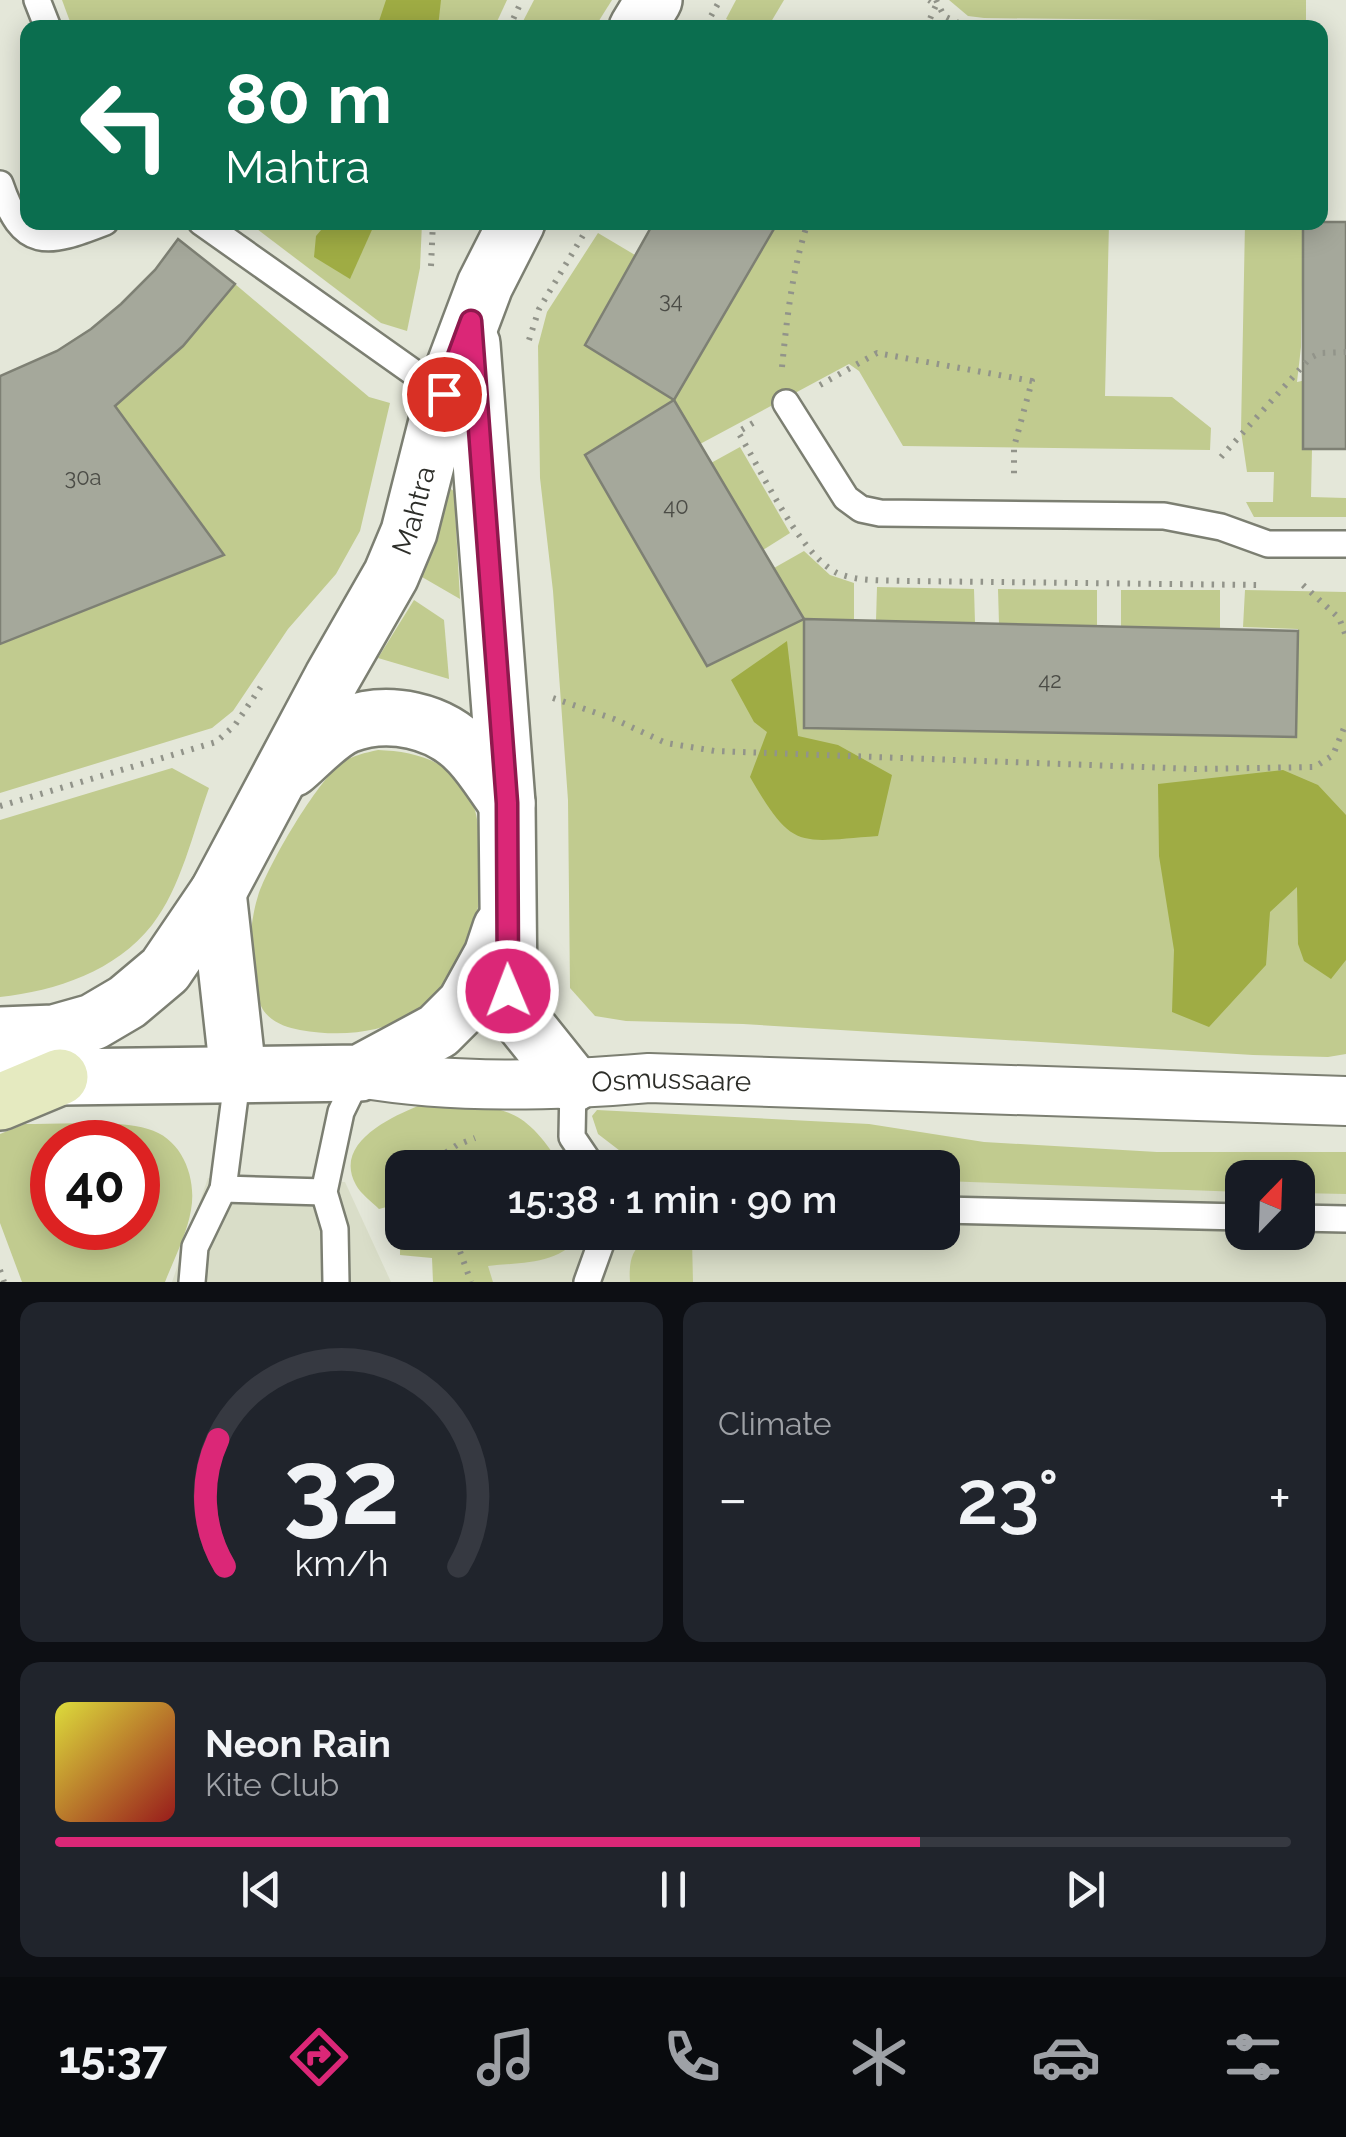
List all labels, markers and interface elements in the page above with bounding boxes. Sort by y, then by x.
text: 80 m [225,57,392,139]
icon: left [60,60,190,190]
text: Mahtra [225,141,370,194]
house number: 34 [659,287,683,313]
pin [402,352,487,437]
icon: arrive [417,367,472,422]
street label: Mahtra [385,463,442,560]
house number: 30a [64,464,102,490]
house number: 40 [663,493,689,519]
house number: 42 [1038,667,1062,693]
position arrow [456,939,560,1043]
street label: Osmussaare [590,1062,752,1099]
speed limit sign: 40 [30,1120,160,1250]
north arrow [1225,1160,1315,1250]
map controls [1225,1160,1315,1250]
text: 15:38 · 1 min · 90 m [508,1177,837,1222]
text: Climate [718,1405,832,1442]
text: 32 [283,1426,400,1548]
text: 23° [957,1453,1059,1542]
text: − [718,1466,748,1531]
text: + [1268,1466,1291,1531]
text: km/h [294,1542,389,1584]
text: Neon Rain [205,1721,391,1766]
text: Kite Club [205,1766,339,1803]
icon: previous [234,1862,289,1917]
icon: pause [646,1862,701,1917]
icon: next [1058,1862,1113,1917]
icon: directions [284,2022,354,2092]
icon: music [471,2022,541,2092]
icon: phone [657,2022,727,2092]
icon: climate [844,2022,914,2092]
icon: car [1031,2022,1101,2092]
icon: filters [1218,2022,1288,2092]
text: 15:37 [58,2031,167,2084]

